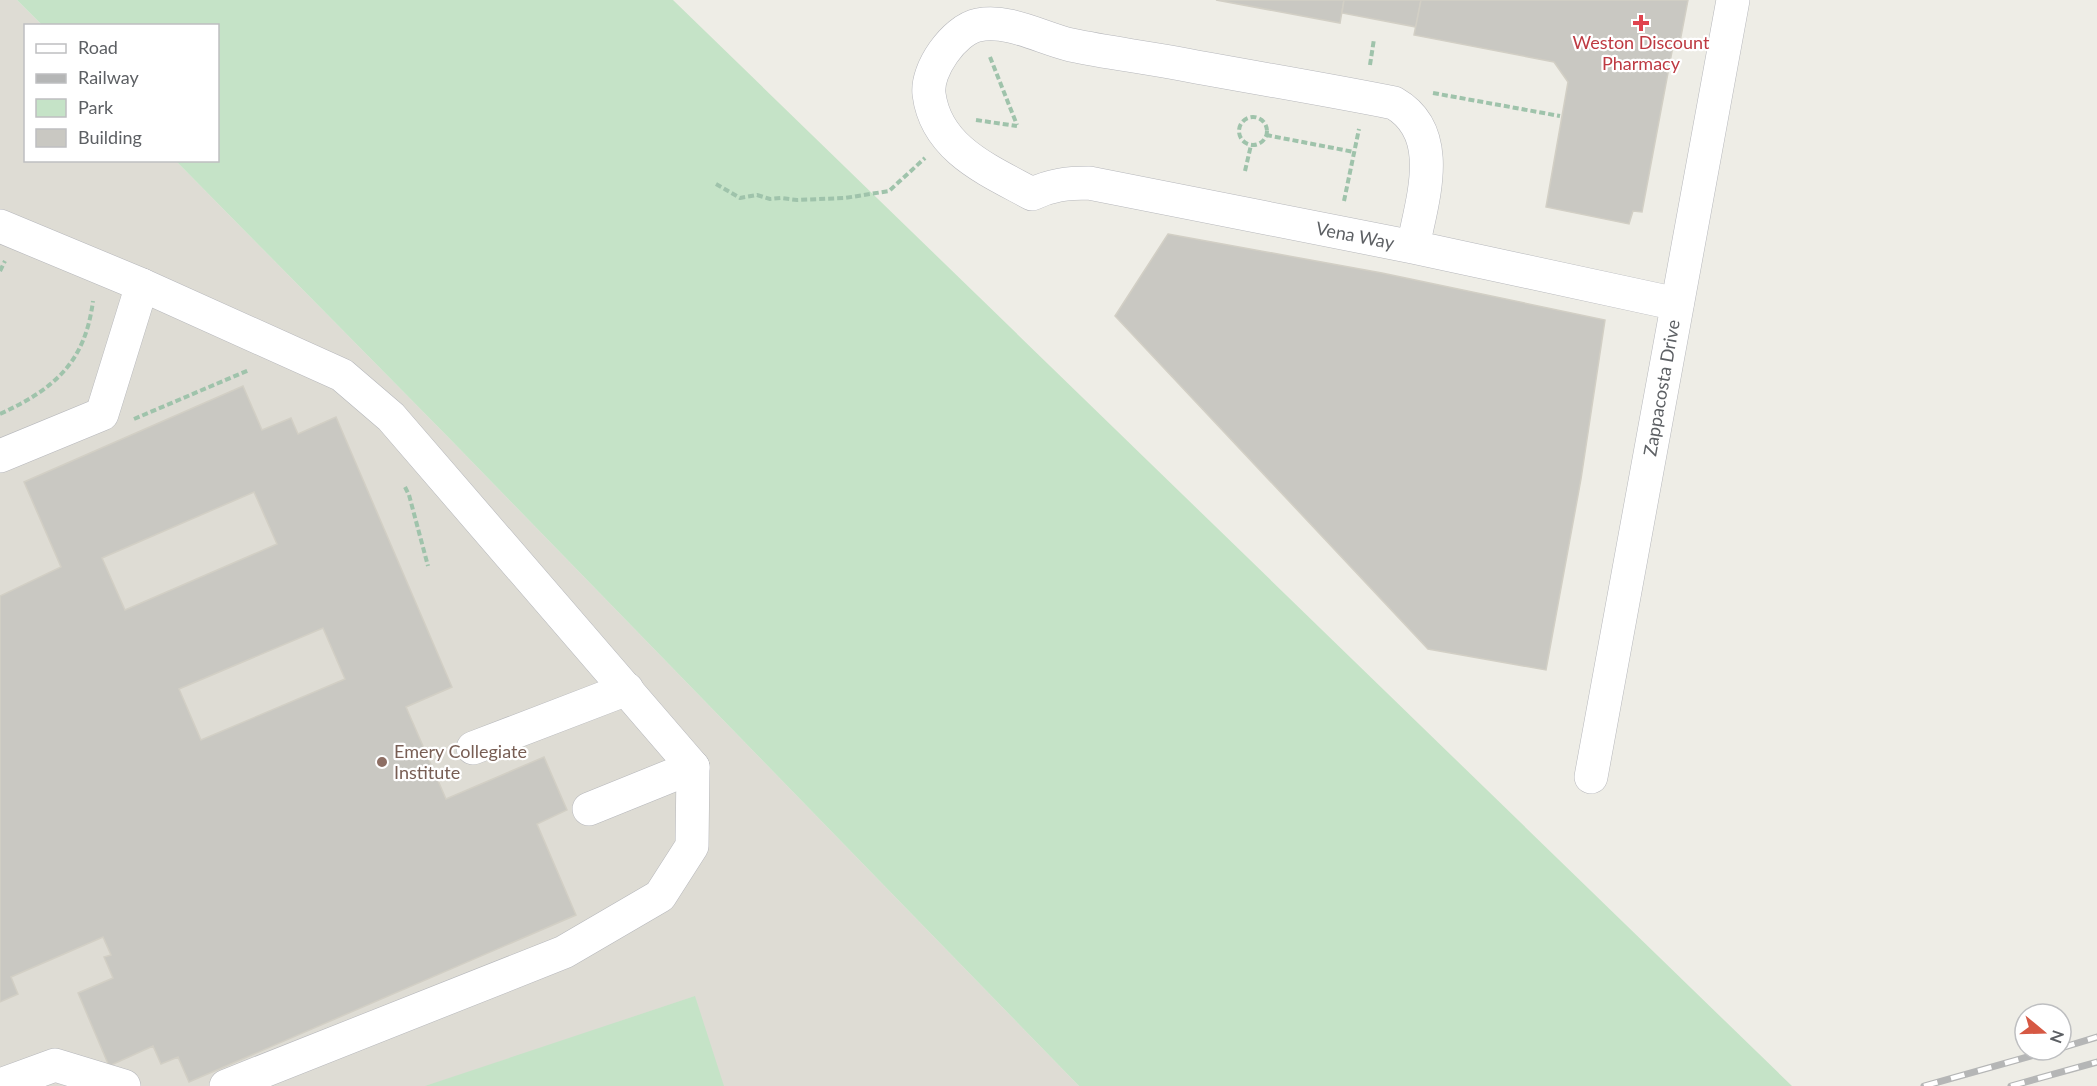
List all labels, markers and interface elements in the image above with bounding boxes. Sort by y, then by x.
marker: Weston Discount Pharmacy [1634,16,1648,30]
legend [24,24,219,162]
place label: Weston Discount Pharmacy [1573,31,1710,74]
text: Road [78,36,118,58]
text: Railway [78,66,139,88]
text: Park [78,96,114,118]
text: Building [78,126,142,148]
street label: Vena Way [1314,217,1397,254]
street label: Zappacosta Drive [1638,318,1684,458]
place label: Emery Collegiate Institute [394,740,527,783]
marker: Emery Collegiate Institute [375,755,389,769]
north arrow [2013,1002,2073,1062]
text: N [2047,1028,2069,1046]

